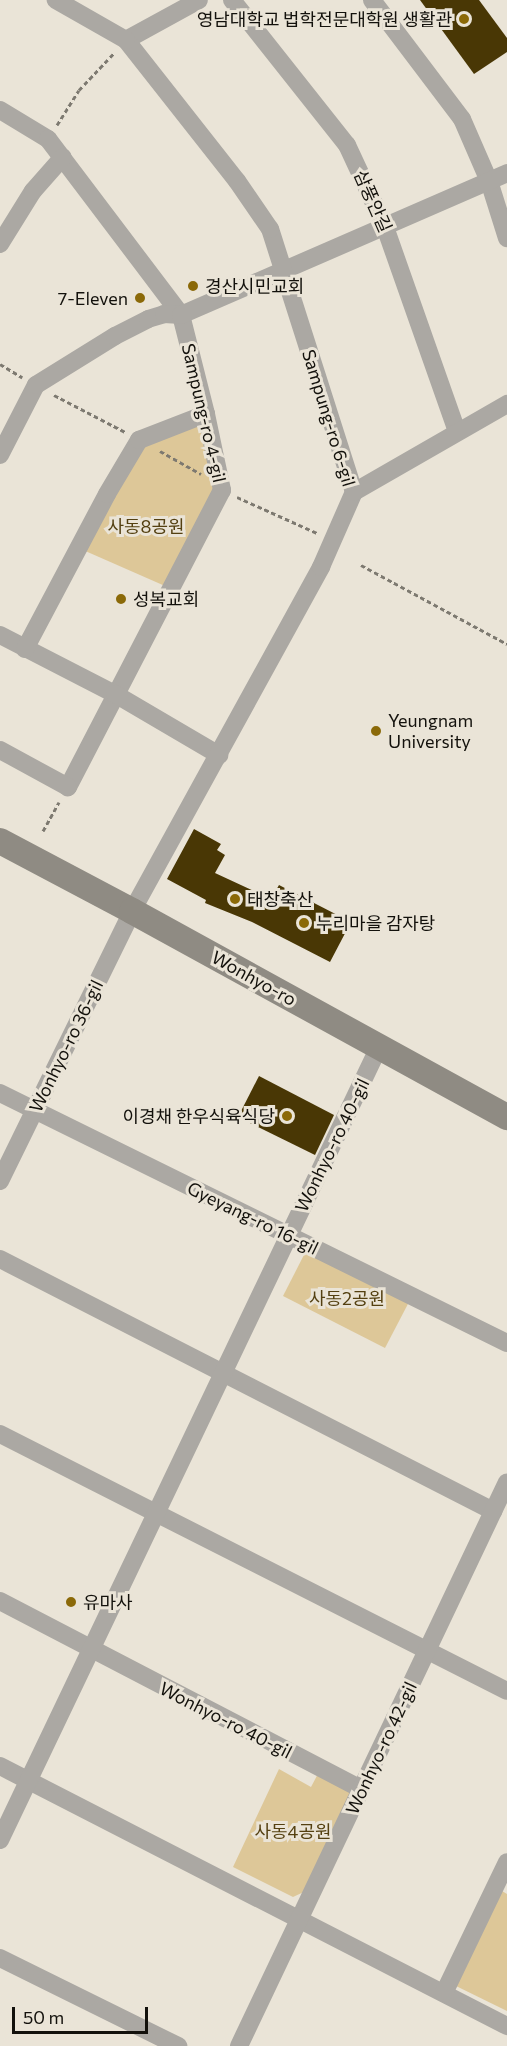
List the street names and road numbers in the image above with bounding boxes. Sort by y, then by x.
street label: 삼풍안길 [350,166,396,236]
street label: Sampung-ro 4-gil [177,341,231,485]
street label: Sampung-ro 6-gil [298,347,360,489]
street label: Wonhyo-ro [208,946,300,1010]
street label: Wonhyo-ro 36-gil [25,976,107,1116]
street label: Wonhyo-ro 40-gil [290,1075,374,1215]
street label: Gyeyang-ro 16-gil [184,1177,322,1259]
street label: Wonhyo-ro 40-gil [156,1677,296,1763]
street label: Wonhyo-ro 42-gil [341,1678,421,1818]

